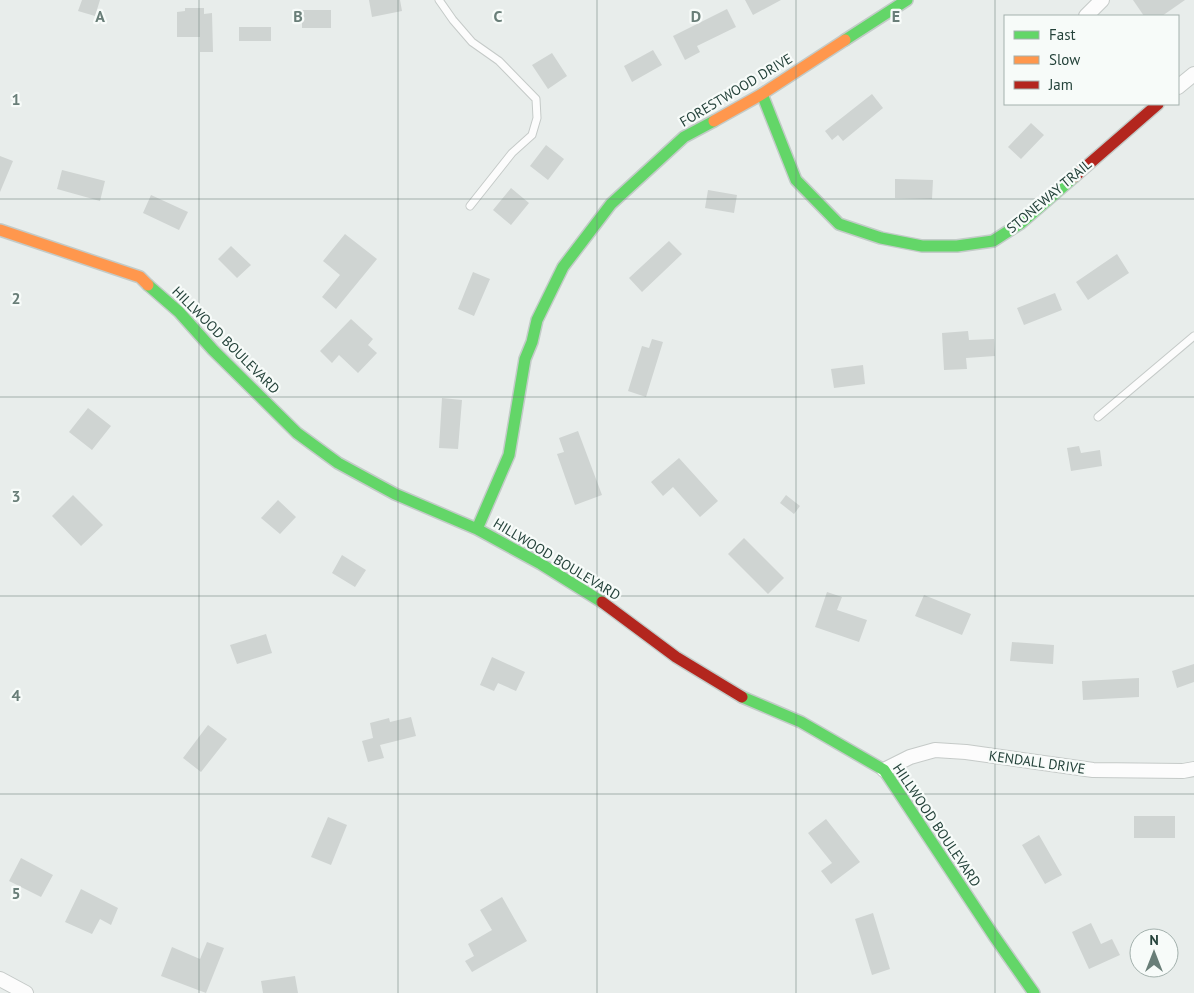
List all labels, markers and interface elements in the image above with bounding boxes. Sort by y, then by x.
text: A [95,6,105,26]
text: B [293,6,303,26]
text: C [494,6,503,26]
text: D [691,6,701,26]
text: E [892,6,900,26]
legend [1004,15,1179,105]
text: Fast [1049,25,1076,44]
street label: FORESTWOOD DRIVE [676,49,796,131]
text: Slow [1049,50,1080,69]
text: Jam [1048,75,1073,94]
text: 1 [11,89,21,109]
street label: STONEWAY TRAIL [1003,155,1095,237]
street label: HILLWOOD BOULEVARD [168,282,284,398]
text: 2 [11,288,21,308]
text: 3 [11,486,21,506]
street label: HILLWOOD BOULEVARD [490,514,624,604]
text: 4 [11,685,21,705]
street label: KENDALL DRIVE [988,746,1086,778]
street label: HILLWOOD BOULEVARD [889,760,985,890]
text: 5 [11,883,21,903]
north arrow [1129,928,1179,978]
text: N [1149,931,1159,949]

